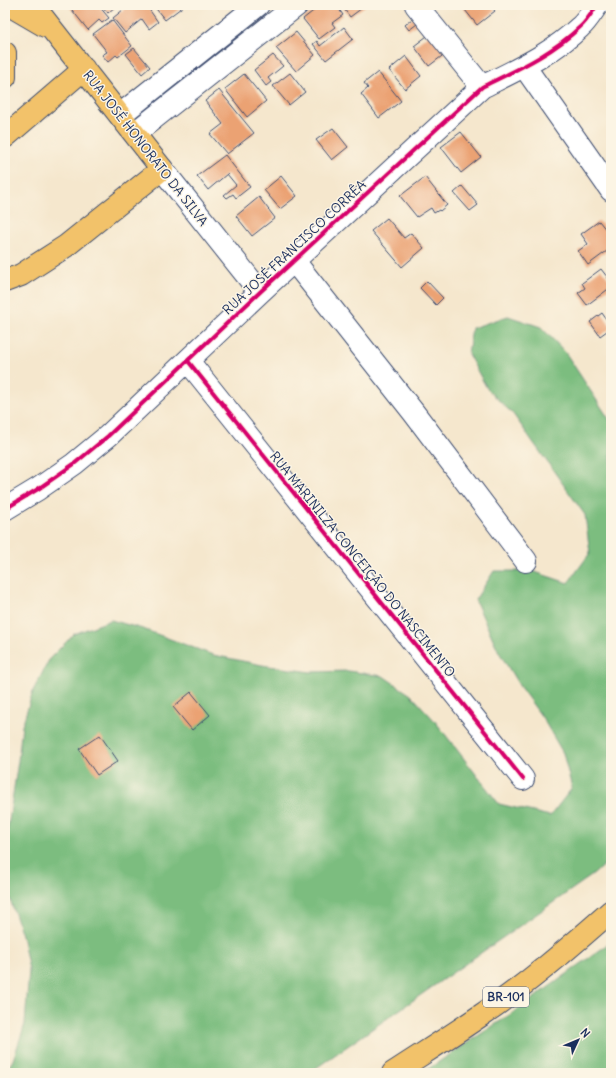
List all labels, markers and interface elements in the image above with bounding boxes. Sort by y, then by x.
street label: RUA JOSÉ HONORATO DA SILVA [79,66,213,230]
street label: RUA JOSÉ FRANCISCO CORRÊA [218,176,370,318]
street label: RUA MARINILZA CONCEIÇÃO DO NASCIMENTO [266,448,459,681]
road number: BR-101 [483,987,529,1007]
north arrow [558,1020,598,1060]
text: N [578,1025,593,1041]

